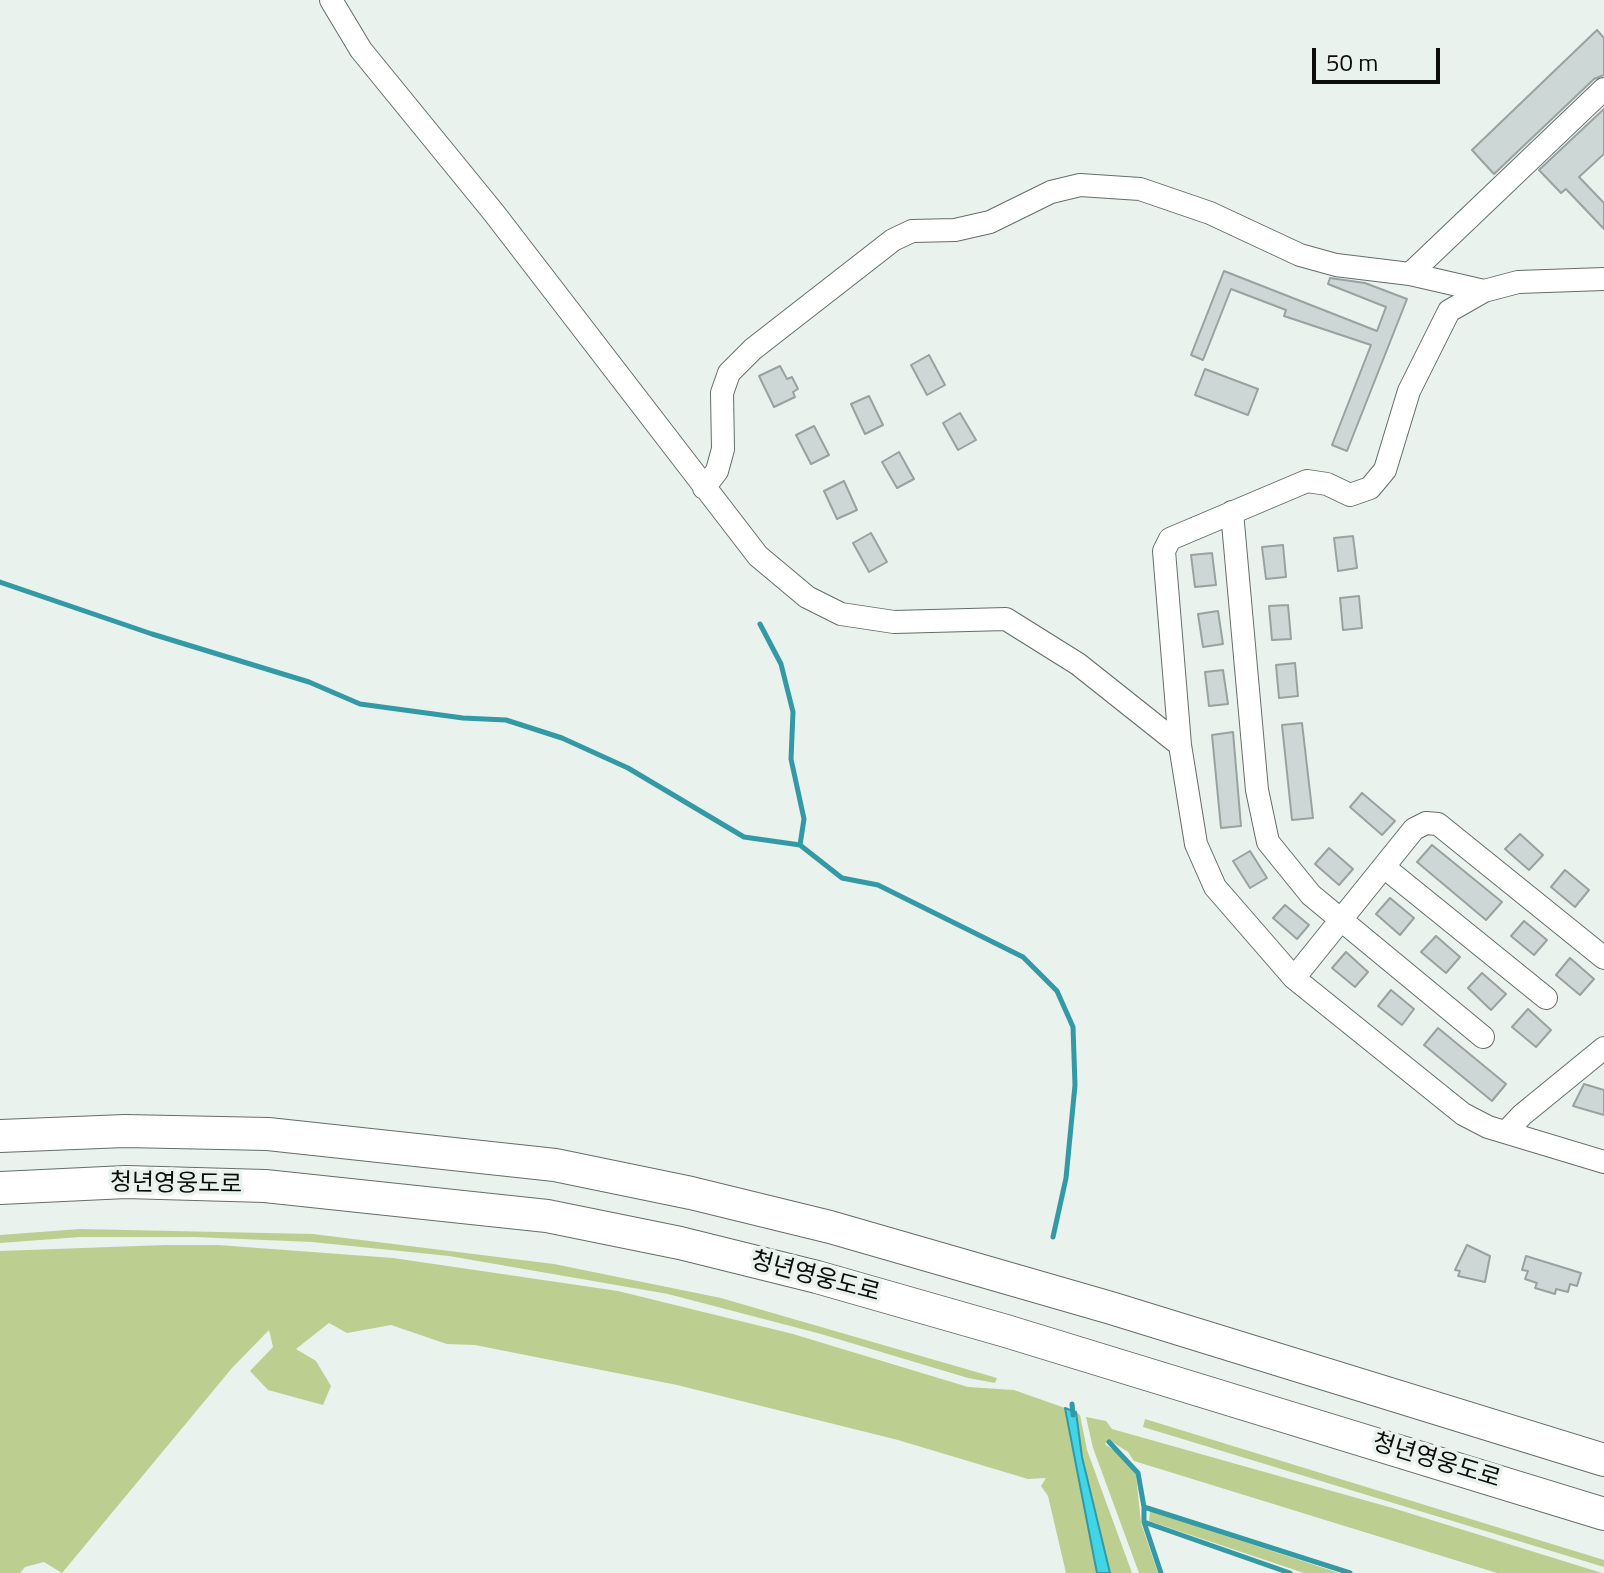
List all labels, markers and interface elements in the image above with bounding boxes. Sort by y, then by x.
scale bar [1316,32,1444,82]
text: 50 m [1326,44,1378,80]
street label: 청년영웅도로 [110,1169,242,1201]
street label: 청년영웅도로 [747,1247,883,1309]
street label: 청년영웅도로 [1368,1429,1504,1495]

